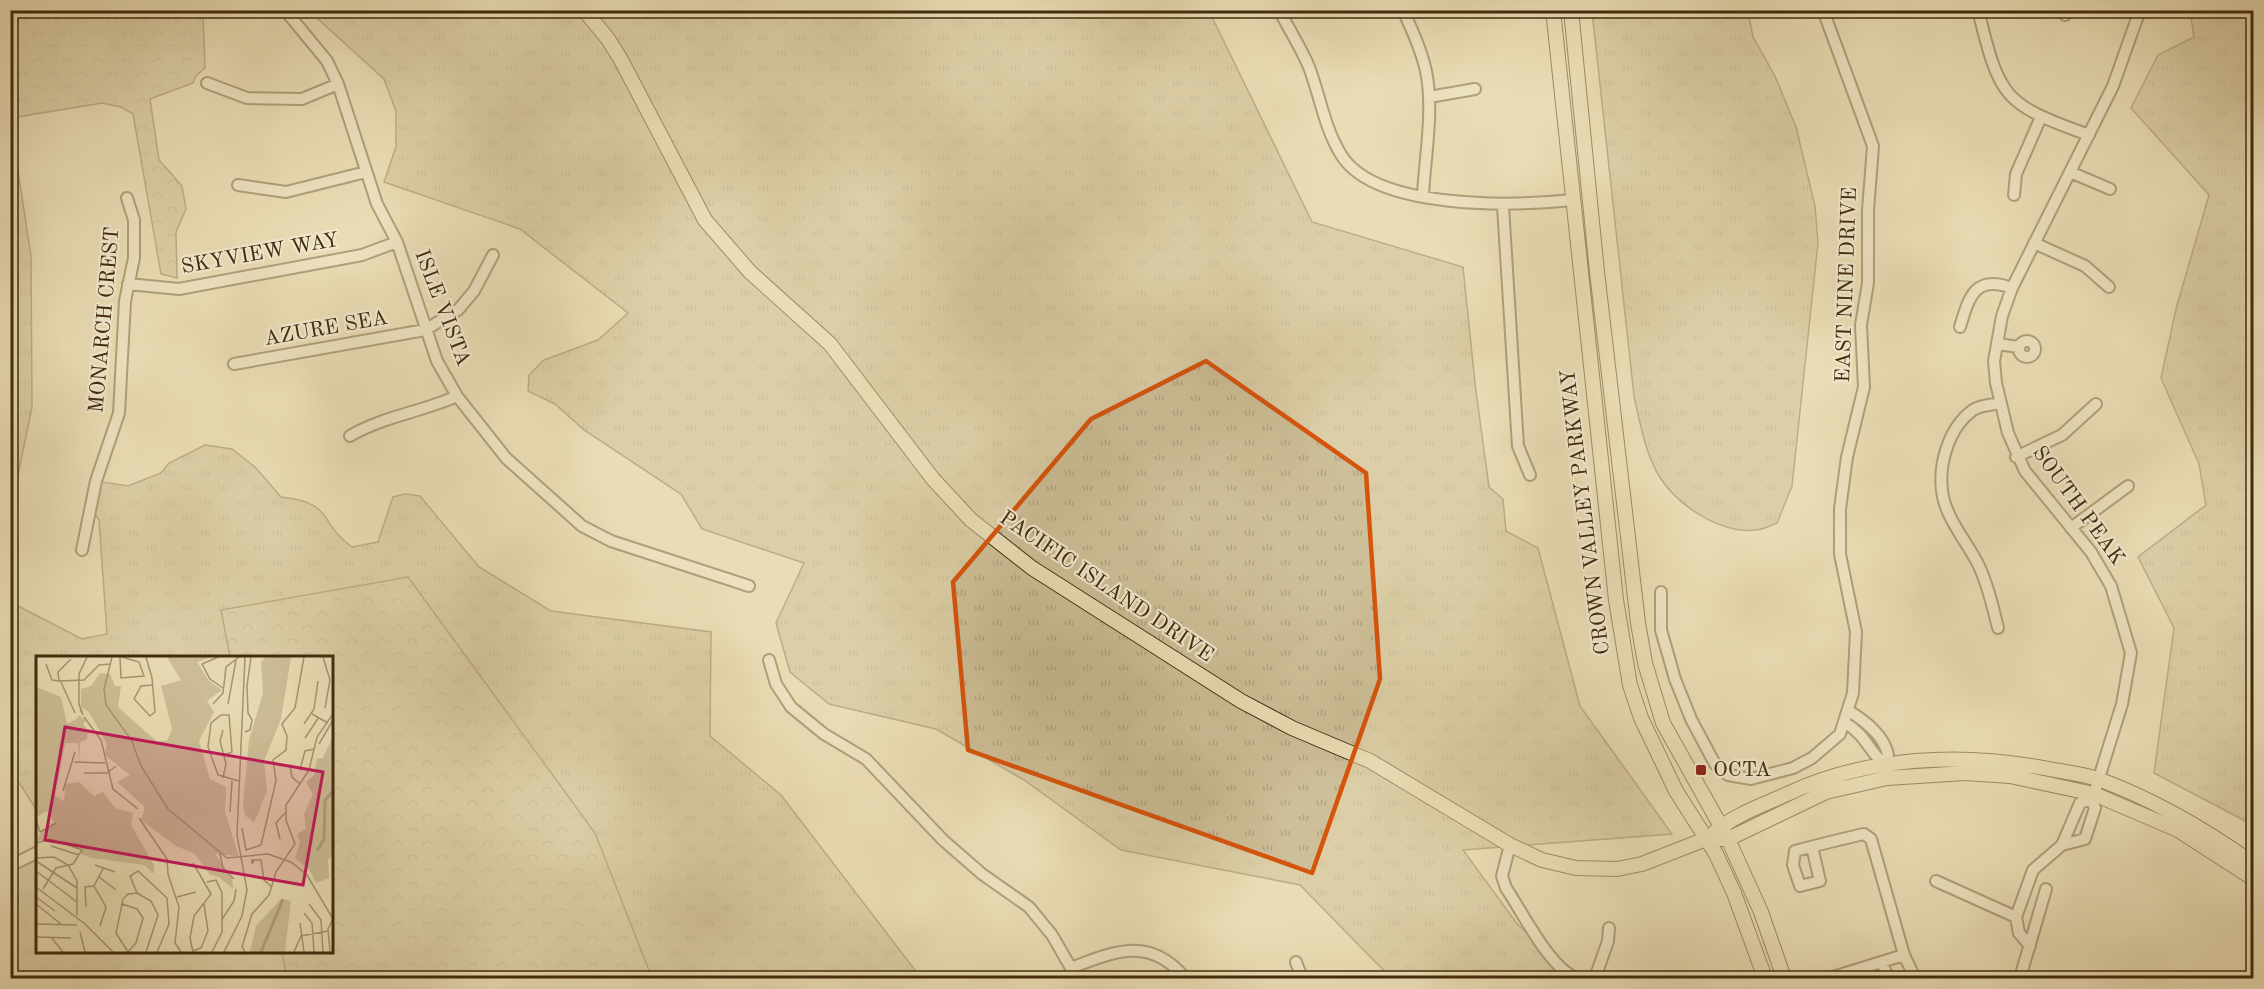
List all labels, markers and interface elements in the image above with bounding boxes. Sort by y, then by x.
street label: EAST NINE DRIVE [1833,187,1861,383]
street label: MONARCH CREST [86,226,124,414]
street label: SKYVIEW WAY [180,230,340,278]
street label: ISLE VISTA [410,247,474,369]
street label: AZURE SEA [263,308,389,350]
street label: CROWN VALLEY PARKWAY [1558,368,1614,656]
street label: SOUTH PEAK [2028,443,2128,569]
street label: PACIFIC ISLAND DRIVE [995,508,1217,666]
inset map [36,656,333,953]
place label: OCTA [1713,760,1771,781]
marker: OCTA [1694,763,1708,777]

